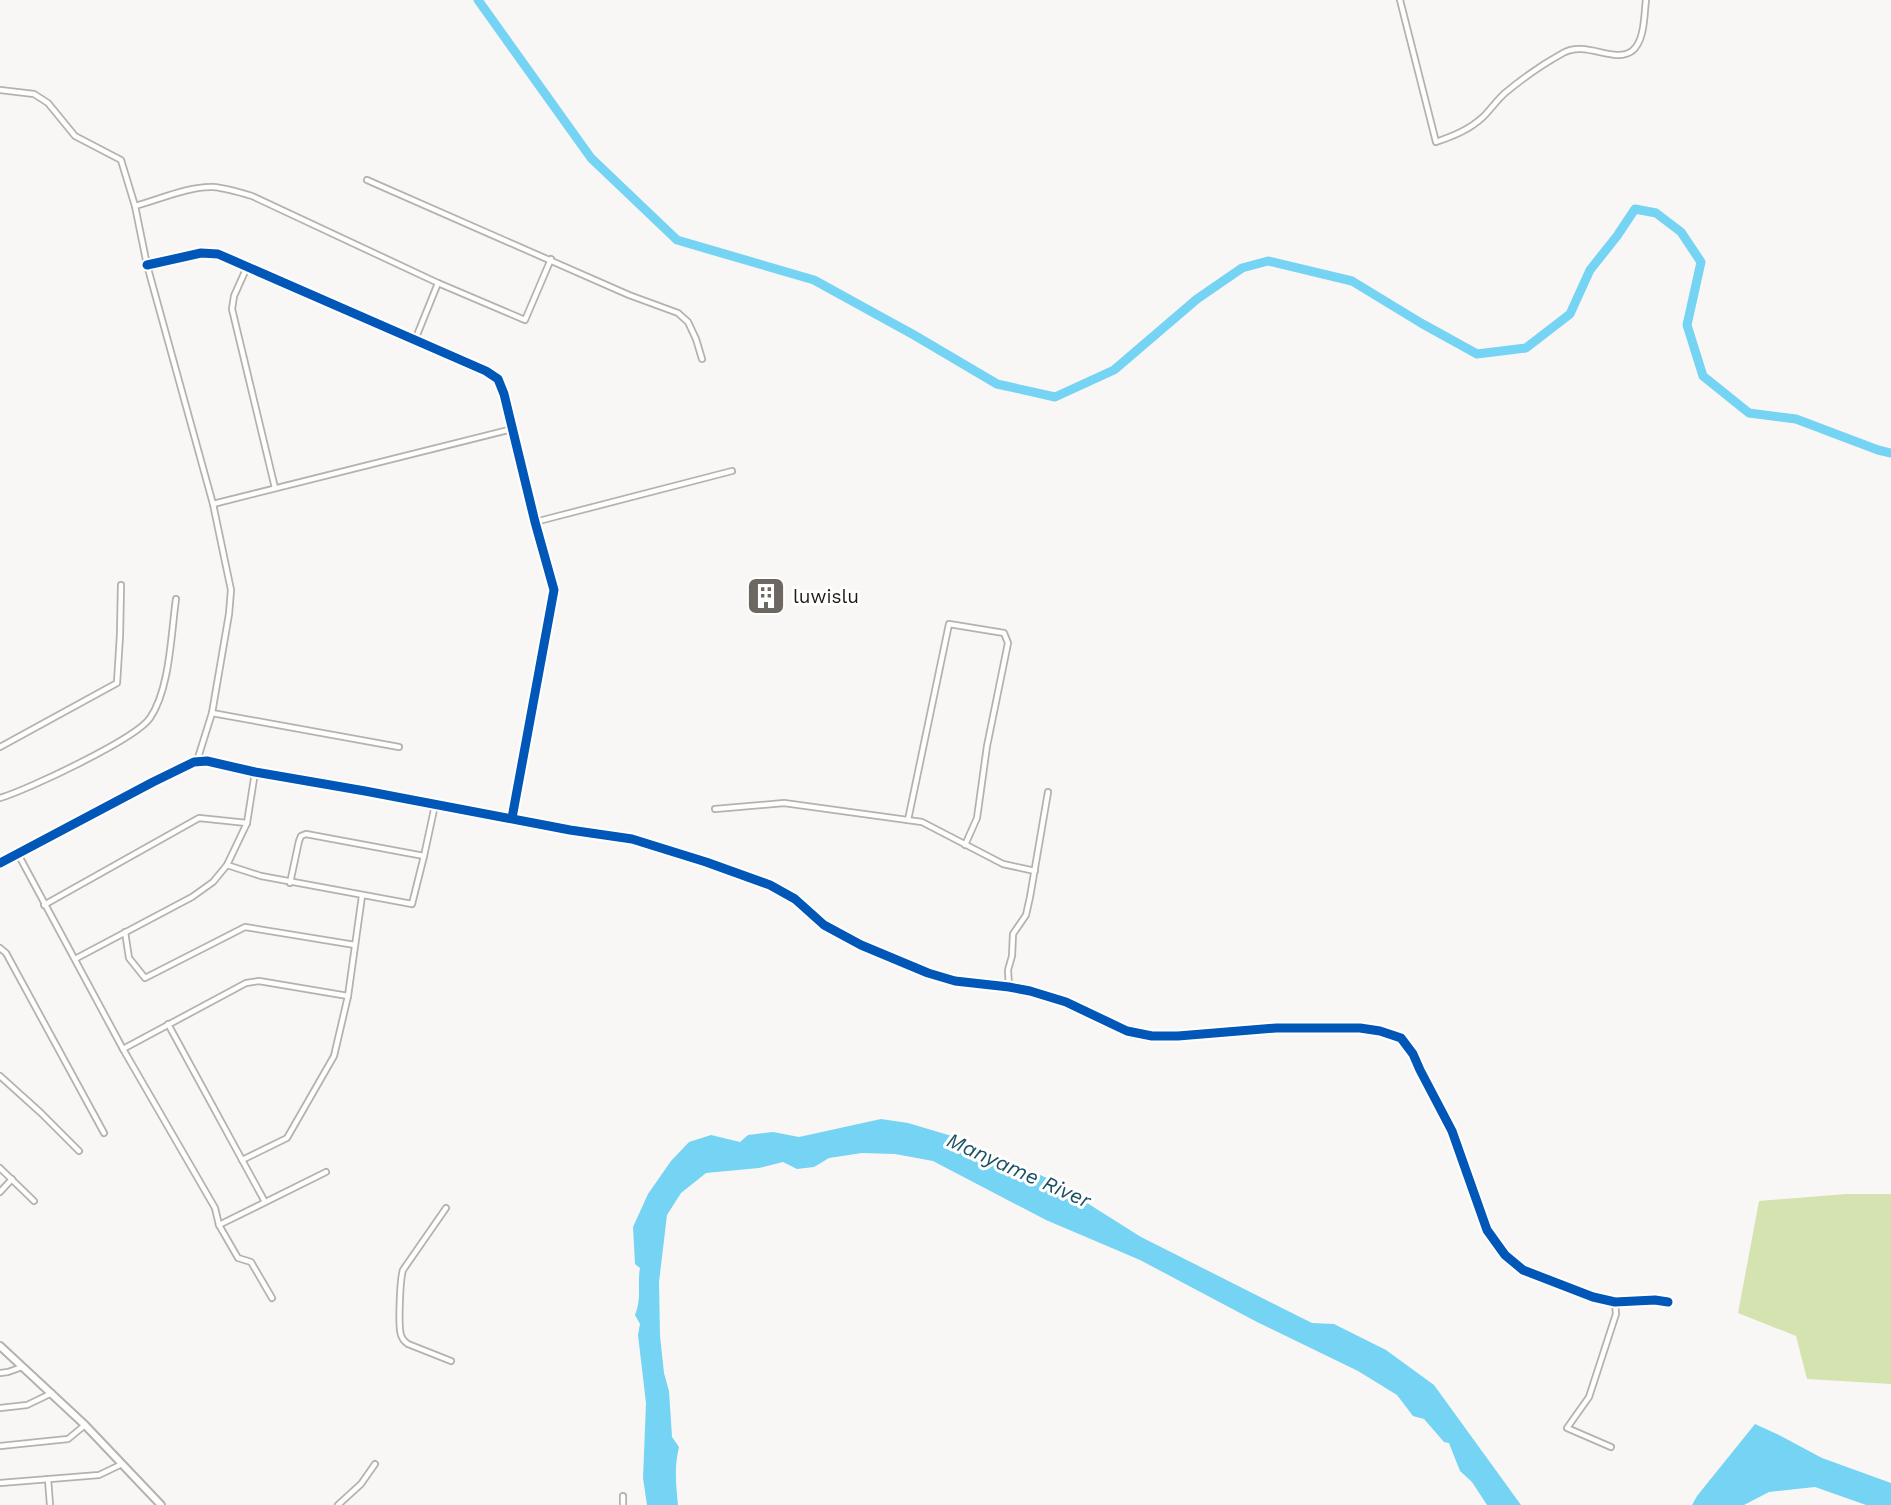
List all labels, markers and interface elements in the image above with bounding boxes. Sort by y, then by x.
building icon: luwislu [745,575,787,617]
place label: luwislu [793,585,859,608]
water label: Manyame River [943,1127,1096,1213]

